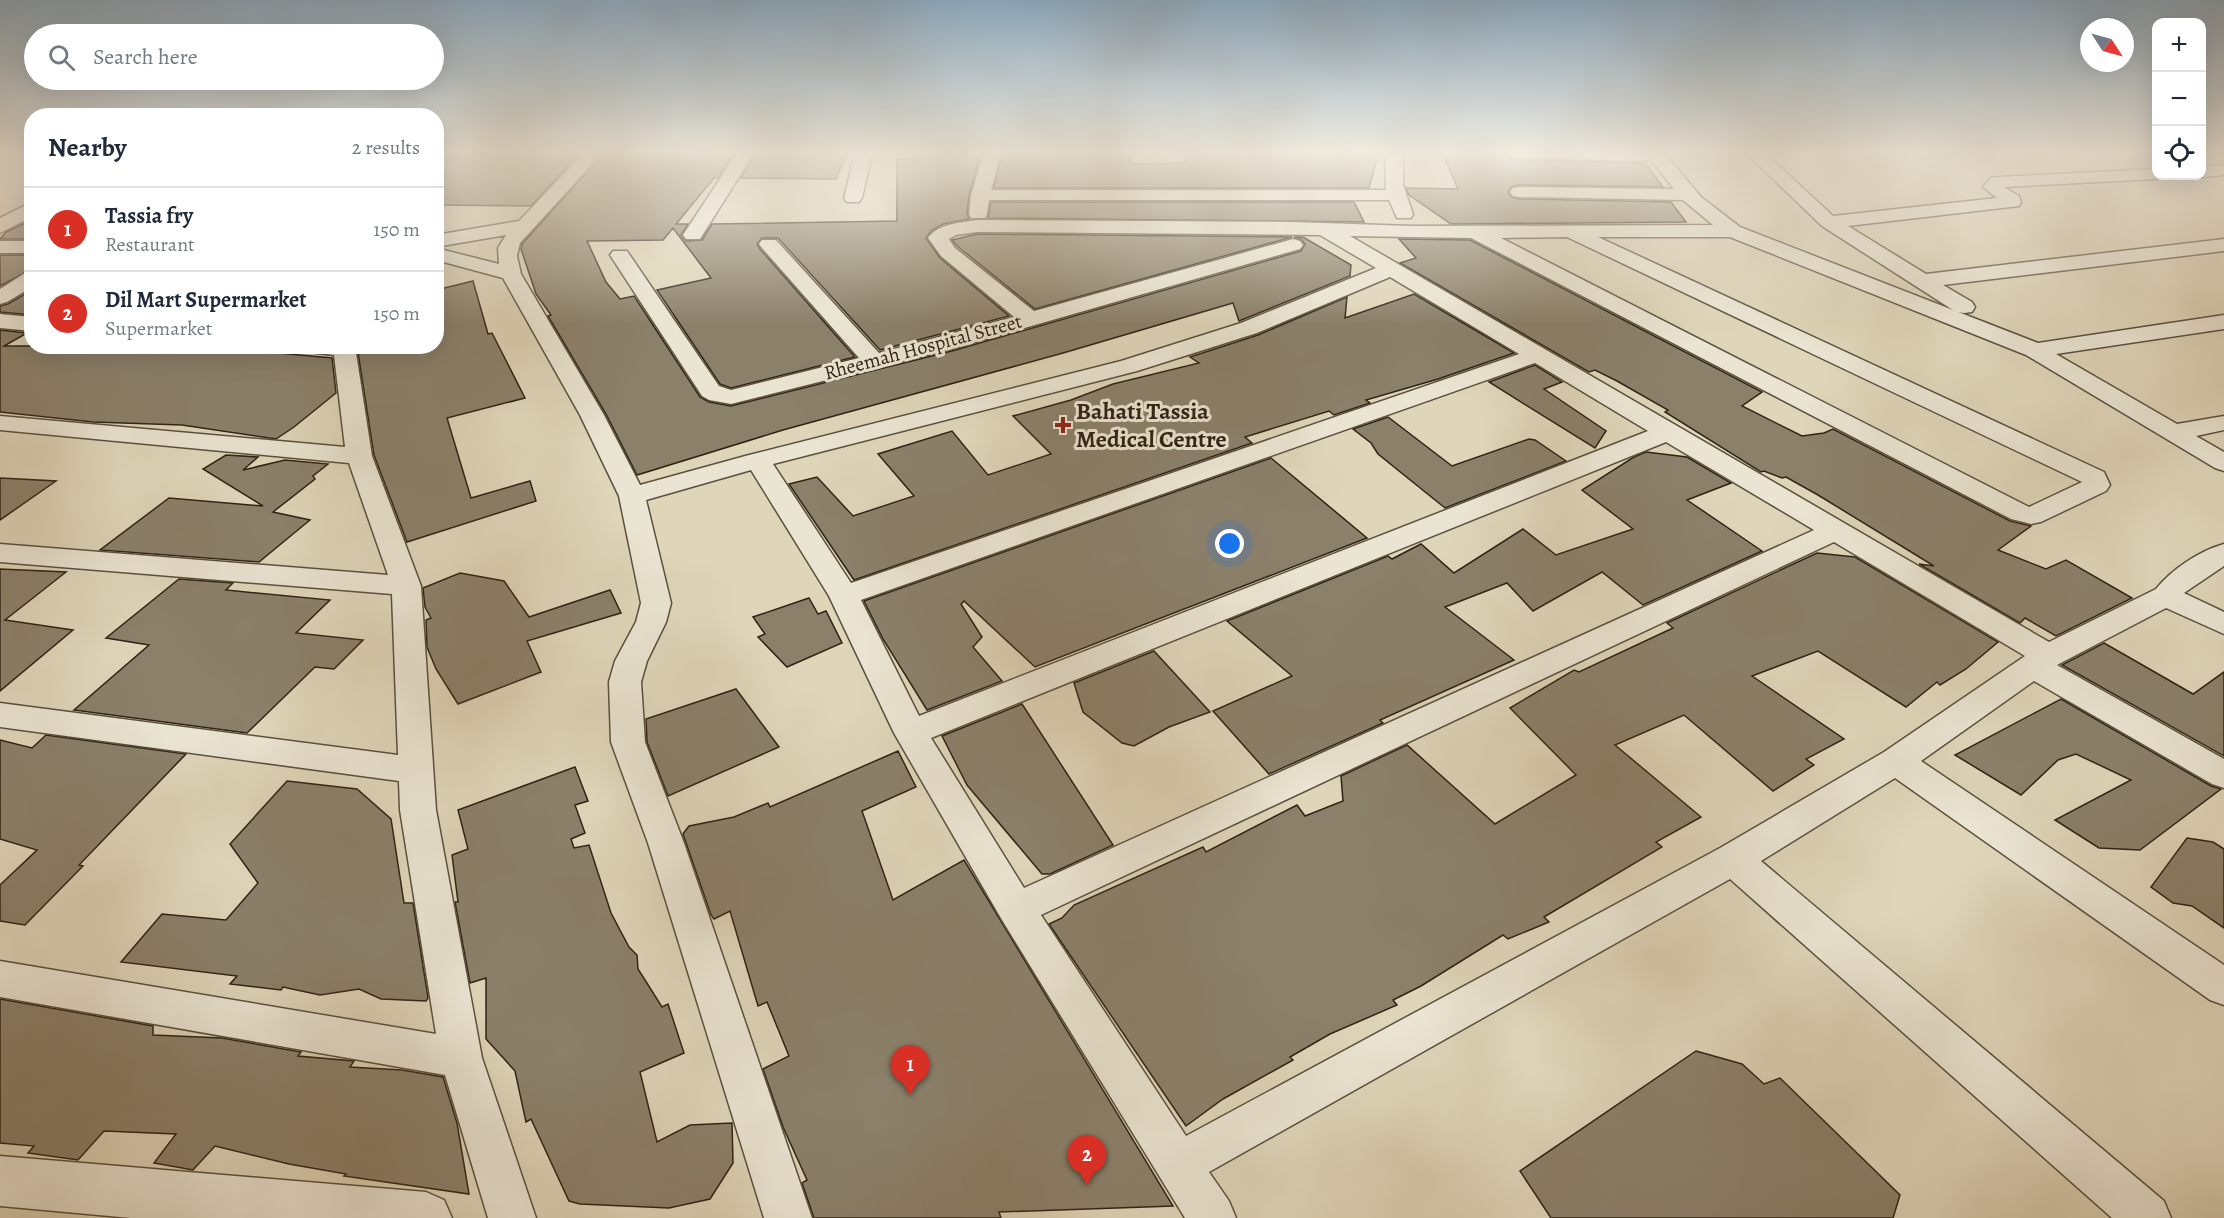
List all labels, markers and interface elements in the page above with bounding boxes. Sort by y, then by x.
north arrow [2080,18,2134,72]
map controls [2152,18,2206,180]
button: + [2152,18,2206,72]
search box [24,24,444,90]
icon: search [45,41,78,74]
text: Search here [93,42,198,72]
button: − [2152,72,2206,126]
button: locate [2152,126,2206,180]
text: Nearby [48,130,127,165]
text: 2 results [352,134,420,161]
text: Tassia fry [105,201,193,231]
text: 1 [64,216,71,243]
text: 150 m [373,216,420,243]
text: Restaurant [105,231,195,258]
text: Dil Mart Supermarket [105,285,307,315]
text: 2 [63,300,72,327]
text: 150 m [373,300,420,327]
street label: Rheemah Hospital Street [821,307,1025,386]
text: Supermarket [105,315,212,342]
place label: Bahati Tassia Medical Centre [1076,395,1227,455]
marker: Bahati Tassia Medical Centre [1054,416,1072,434]
your location [1215,529,1244,558]
pin: 1 [890,1046,930,1095]
pin: 2 [1068,1136,1106,1185]

